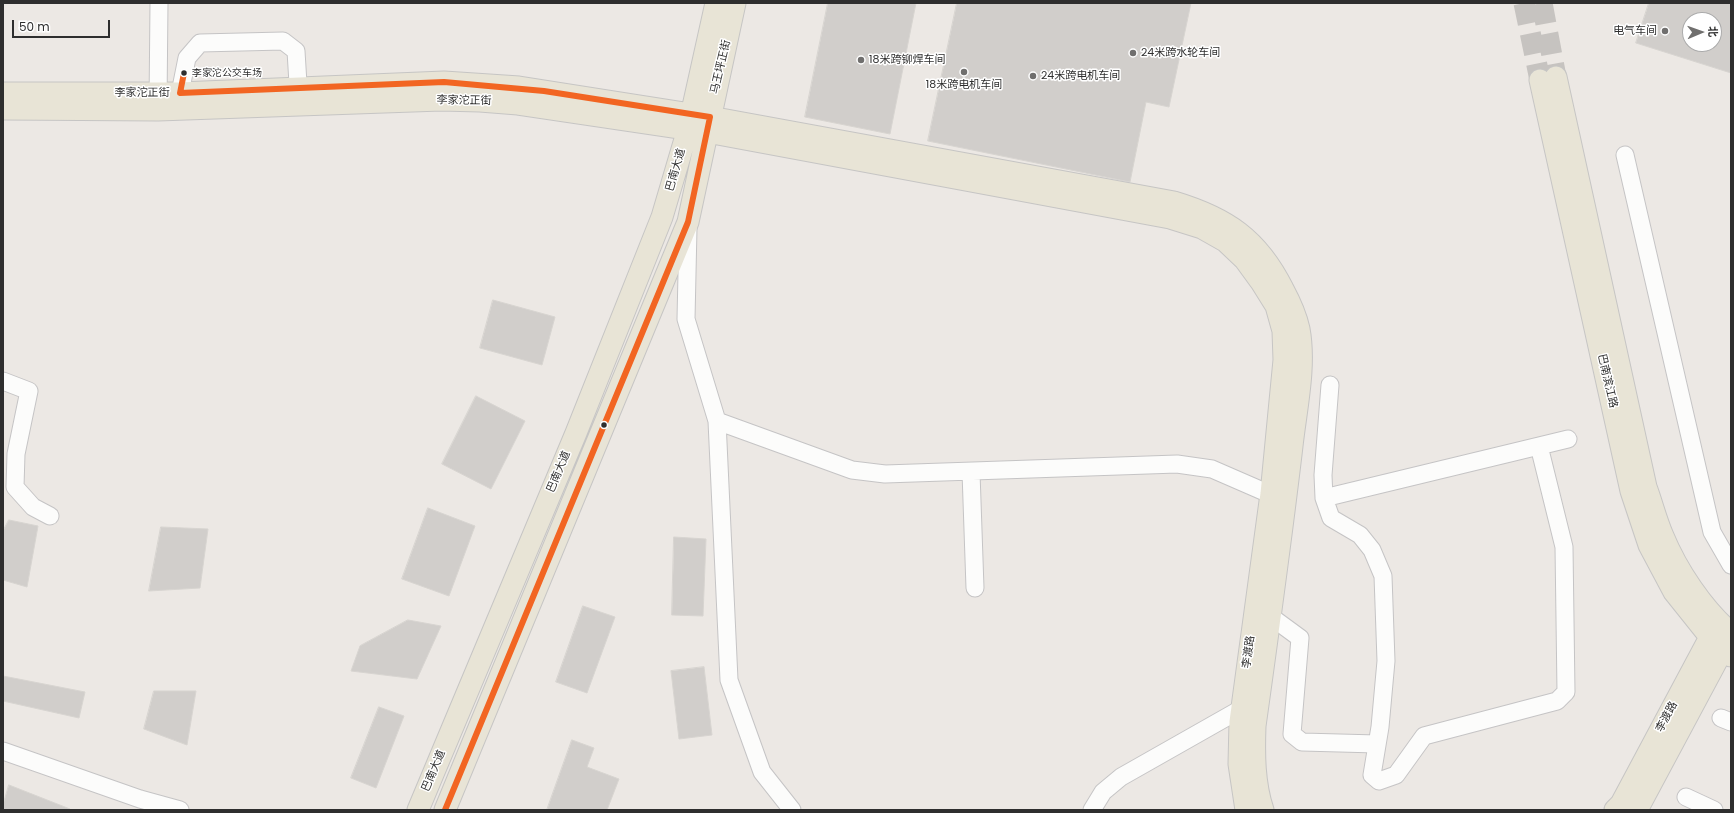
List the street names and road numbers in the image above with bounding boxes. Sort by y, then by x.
street label: 马王坪正街 [708,39,734,95]
street label: 李家沱正街 [115,86,169,100]
street label: 李家沱正街 [436,94,492,108]
street label: 巴南大道 [664,147,688,193]
street label: 巴南滨江路 [1594,353,1620,409]
street label: 巴南大道 [544,449,574,495]
street label: 李渡路 [1240,635,1258,669]
street label: 李渡路 [1653,699,1681,735]
street label: 巴南大道 [419,748,449,794]

